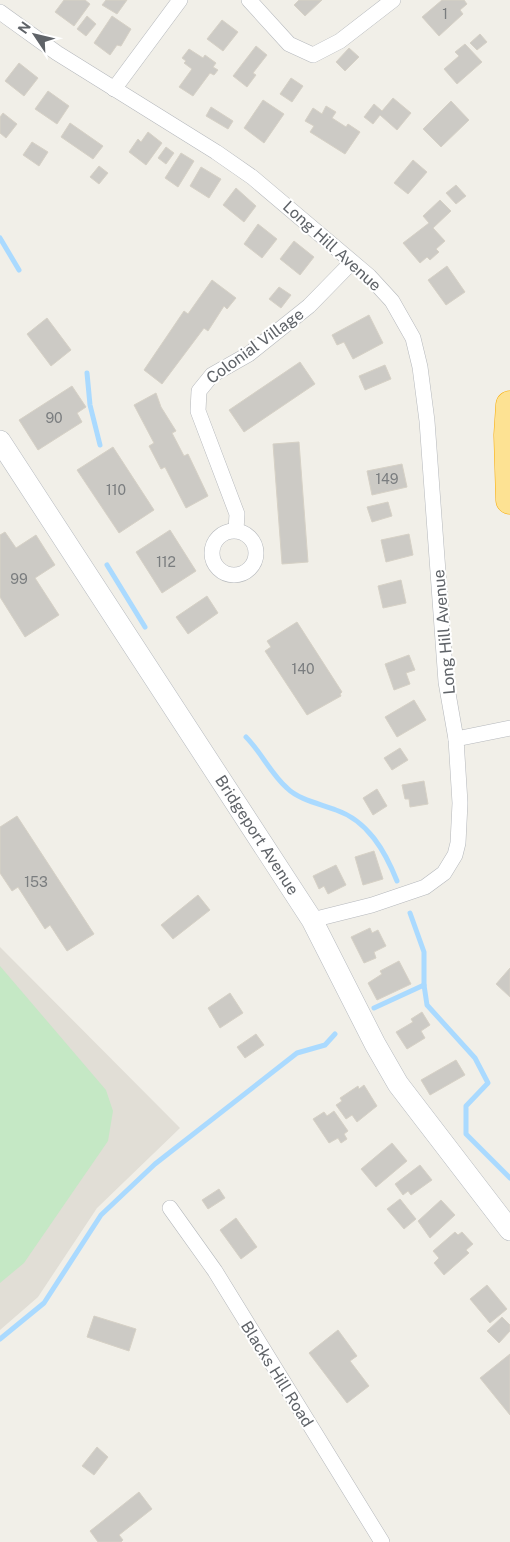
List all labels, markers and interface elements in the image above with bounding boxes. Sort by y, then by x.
house number: 1 [442,6,448,22]
north arrow [10,10,60,60]
text: N [15,18,34,37]
street label: Long Hill Avenue [279,197,385,295]
street label: Colonial Village [203,304,307,388]
house number: 90 [45,410,63,426]
house number: 149 [375,471,399,487]
house number: 110 [106,482,126,498]
house number: 112 [156,554,176,570]
street label: Long Hill Avenue [429,569,459,695]
house number: 99 [10,571,28,587]
house number: 140 [291,661,315,677]
street label: Bridgeport Avenue [211,772,303,898]
house number: 153 [24,874,48,890]
street label: Blacks Hill Road [237,1318,317,1430]

